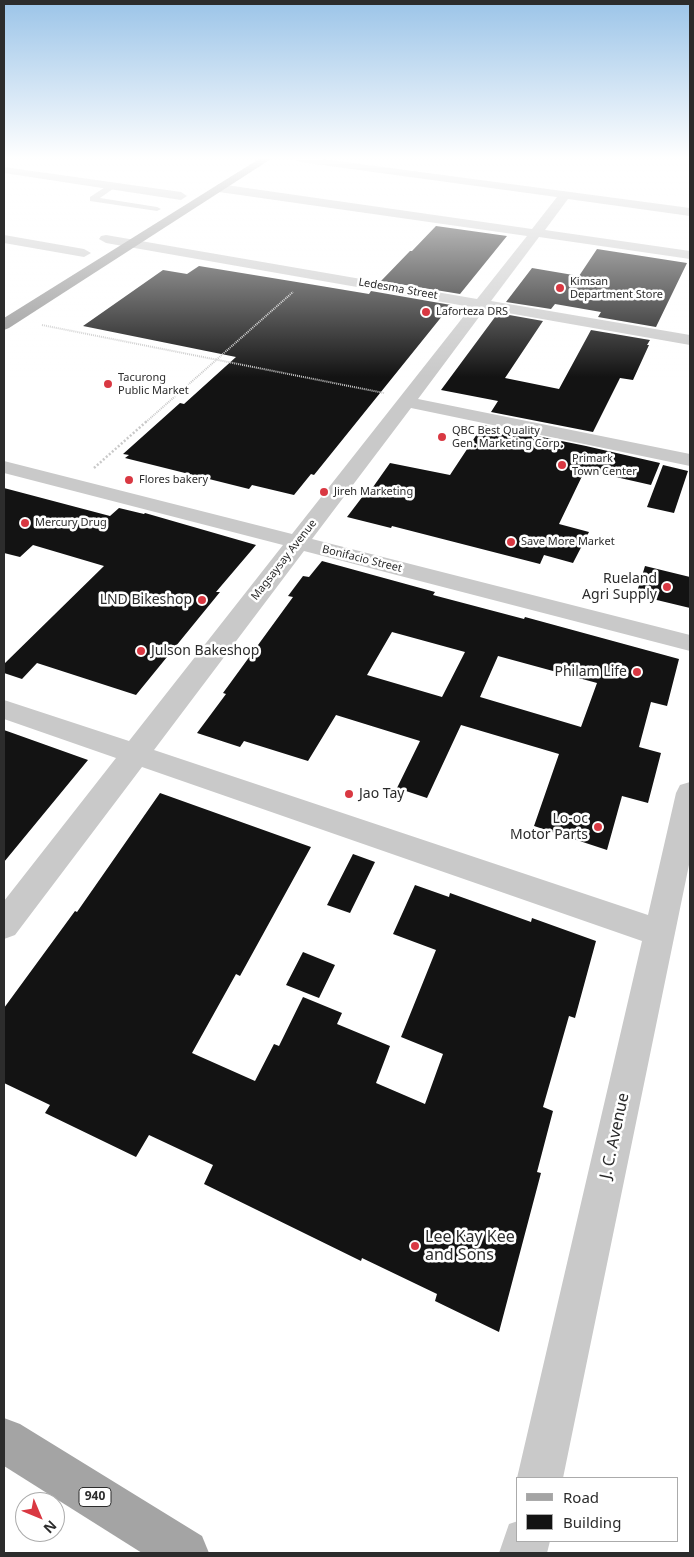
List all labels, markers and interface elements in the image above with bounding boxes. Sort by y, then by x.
place label: Kimsan Department Store [570,275,663,301]
street label: Ledesma Street [357,276,439,302]
marker: Kimsan Department Store [554,282,566,294]
place label: Laforteza DRS [436,305,508,319]
marker: Laforteza DRS [420,306,432,318]
place label: Tacurong Public Market [118,371,189,397]
marker: Tacurong Public Market [102,378,114,390]
place label: QBC Best Quality Gen. Marketing Corp. [452,424,563,450]
marker: QBC Best Quality Gen. Marketing Corp. [436,431,448,443]
place label: Primark Town Center [572,452,637,478]
marker: Primark Town Center [556,459,568,471]
place label: Flores bakery [139,473,208,487]
marker: Flores bakery [123,474,135,486]
place label: Jireh Marketing [334,485,413,499]
marker: Jireh Marketing [318,486,330,498]
place label: Mercury Drug [35,516,107,530]
marker: Mercury Drug [19,517,31,529]
street label: Magsaysay Avenue [248,517,320,603]
place label: Save More Market [521,535,615,549]
marker: Save More Market [505,536,517,548]
street label: Bonifacio Street [321,543,403,575]
place label: Rueland Agri Supply [582,571,657,604]
marker: Rueland Agri Supply [661,581,673,593]
place label: LND Bikeshop [100,592,192,608]
marker: LND Bikeshop [196,594,208,606]
place label: Julson Bakeshop [151,643,259,659]
marker: Julson Bakeshop [135,645,147,657]
place label: Philam Life [554,664,627,680]
marker: Philam Life [631,666,643,678]
place label: Jao Tay [359,786,404,802]
marker: Jao Tay [343,788,355,800]
place label: Lo-oc Motor Parts [510,811,588,844]
marker: Lo-oc Motor Parts [592,821,604,833]
street label: J. C. Avenue [597,1091,633,1181]
place label: Lee Kay Kee and Sons [425,1227,515,1265]
marker: Lee Kay Kee and Sons [409,1240,421,1252]
legend [516,1477,679,1542]
text: Road [563,1487,599,1507]
road number: 940 [79,1488,111,1506]
north arrow [15,1492,65,1542]
text: Building [563,1512,621,1532]
text: N [40,1517,61,1538]

